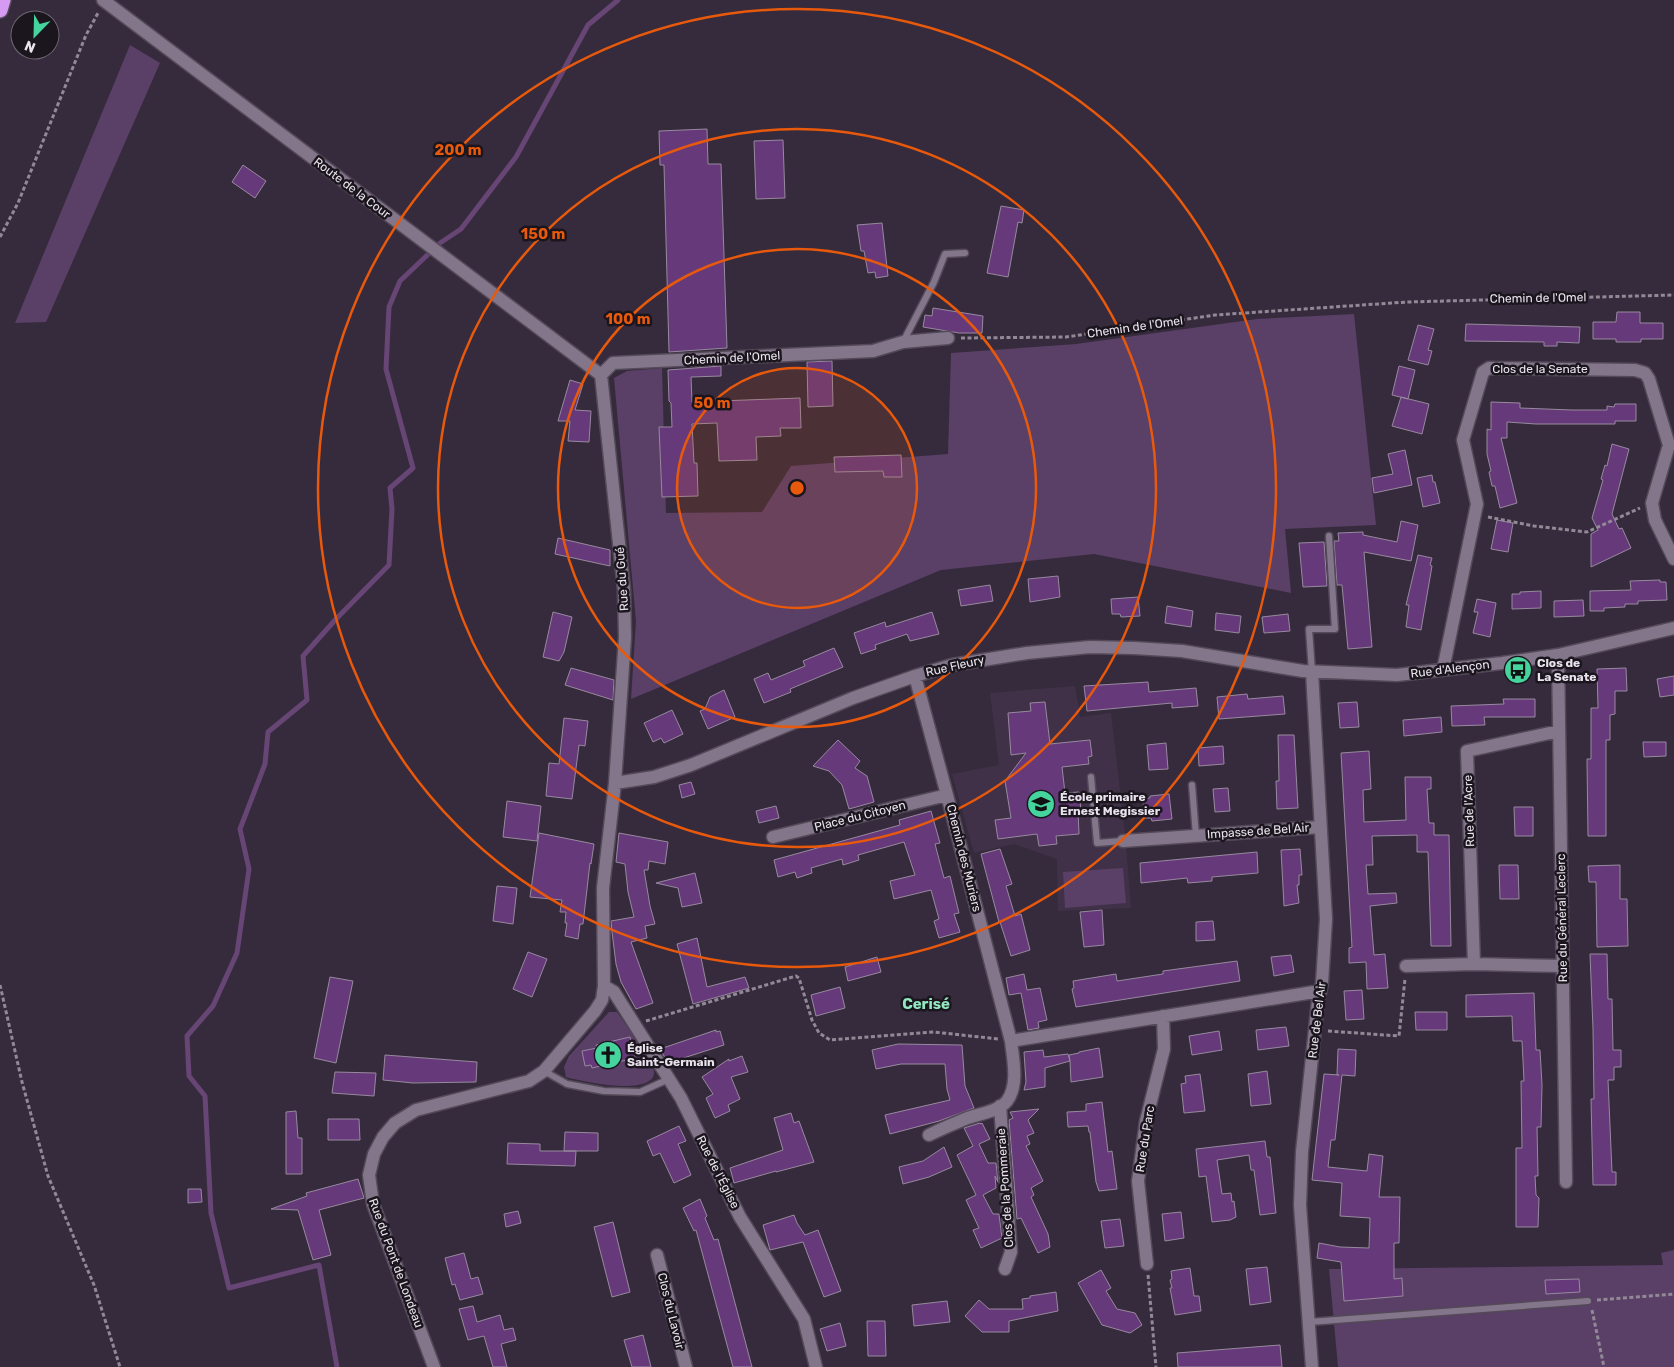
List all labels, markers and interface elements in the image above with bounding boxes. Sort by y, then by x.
north arrow [10,10,60,60]
text: N [22,37,38,56]
text: 200 m [434,141,482,159]
street label: Route de la Cour [311,155,393,222]
text: 150 m [521,225,565,243]
street label: Chemin de l'Omel [1490,290,1586,306]
text: 100 m [606,310,650,328]
street label: Chemin de l'Omel [1086,313,1184,341]
street label: Chemin de l'Omel [683,348,781,368]
street label: Clos de la Senate [1492,362,1588,376]
text: 50 m [694,394,730,412]
centre of rings [788,479,806,497]
street label: Rue du Gué [613,546,631,611]
street label: Rue Fleury [924,652,986,680]
bus stop icon: Clos de La Senate [1503,655,1533,685]
place label: Clos de La Senate [1537,656,1596,684]
street label: Rue d'Alençon [1410,657,1490,681]
street label: Rue de l'Acre [1461,774,1477,847]
school or university icon: École primaire Ernest Megissier [1026,789,1056,819]
place label: École primaire Ernest Megissier [1060,790,1161,818]
street label: Place du Citoyen [813,798,907,834]
street label: Chemin des Muriers [944,803,984,913]
street label: Impasse de Bel Air [1207,820,1310,842]
street label: Rue du Général Leclerc [1554,853,1570,982]
street label: Rue de Bel Air [1305,980,1329,1059]
district label: Cerisé [902,995,950,1013]
church icon: Église Saint-Germain [593,1040,623,1070]
place label: Église Saint-Germain [627,1041,715,1069]
street label: Rue du Parc [1133,1104,1157,1173]
street label: Clos de la Pommeraie [994,1128,1016,1248]
street label: Rue de l'Église [694,1133,743,1211]
street label: Rue du Pont de Londeau [366,1196,426,1330]
street label: Clos du Lavoir [655,1271,687,1351]

